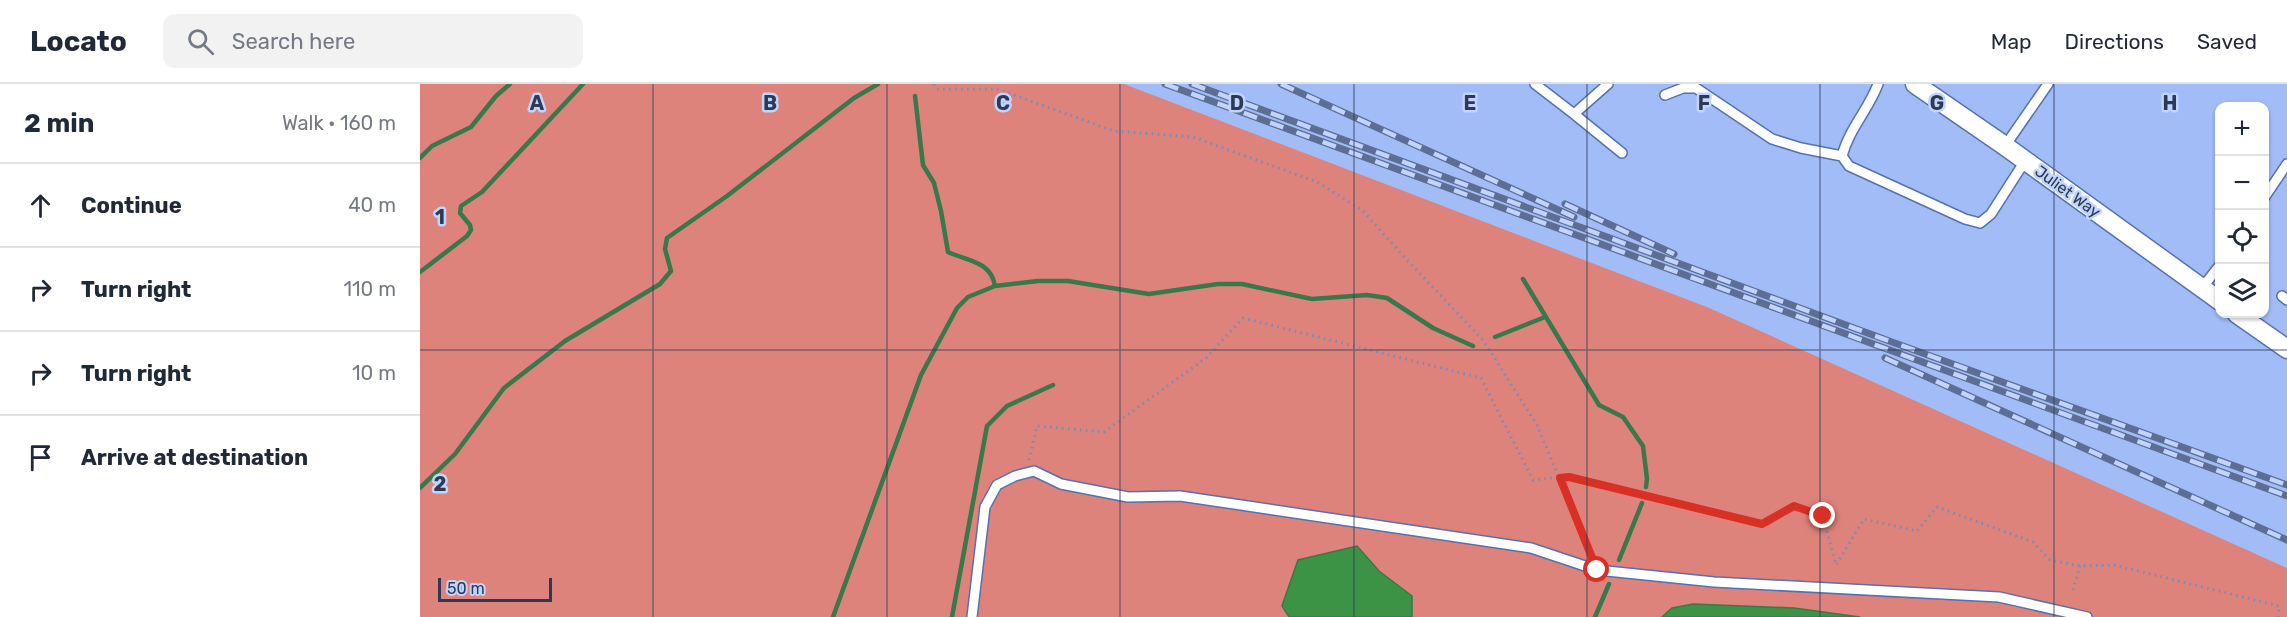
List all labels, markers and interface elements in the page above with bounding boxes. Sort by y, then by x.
search box [163,14,583,68]
text: Locato [30,25,127,58]
icon: search [184,25,217,58]
text: Search here [232,28,355,55]
text: Map [1991,29,2032,54]
text: Directions [2065,29,2164,54]
text: Saved [2197,29,2257,54]
text: A [530,91,545,115]
text: B [763,91,777,115]
text: C [996,91,1010,115]
text: D [1230,91,1244,115]
text: E [1464,91,1476,115]
text: F [1698,91,1710,115]
text: G [1930,91,1944,115]
text: H [2163,91,2177,115]
map controls [2215,102,2269,318]
button: + [2215,102,2269,156]
text: 2 min [24,108,94,139]
text: Walk · 160 m [282,111,396,135]
button: − [2215,156,2269,210]
street label: Juliet Way [2031,161,2104,222]
icon: ahead [24,189,57,222]
text: Continue [81,192,182,219]
text: 40 m [348,193,396,217]
text: 1 [435,205,445,229]
button: locate [2215,210,2269,264]
button: layers [2215,264,2269,318]
icon: right [24,273,57,306]
text: Turn right [81,276,191,303]
text: 110 m [344,277,396,301]
icon: right [24,357,57,390]
text: Turn right [81,360,191,387]
text: 10 m [352,361,396,385]
icon: arrive [24,441,57,474]
text: Arrive at destination [81,444,308,471]
text: 2 [434,472,447,496]
route end [1809,502,1835,528]
route start [1583,556,1609,582]
scale bar [438,575,552,602]
text: 50 m [447,579,485,598]

